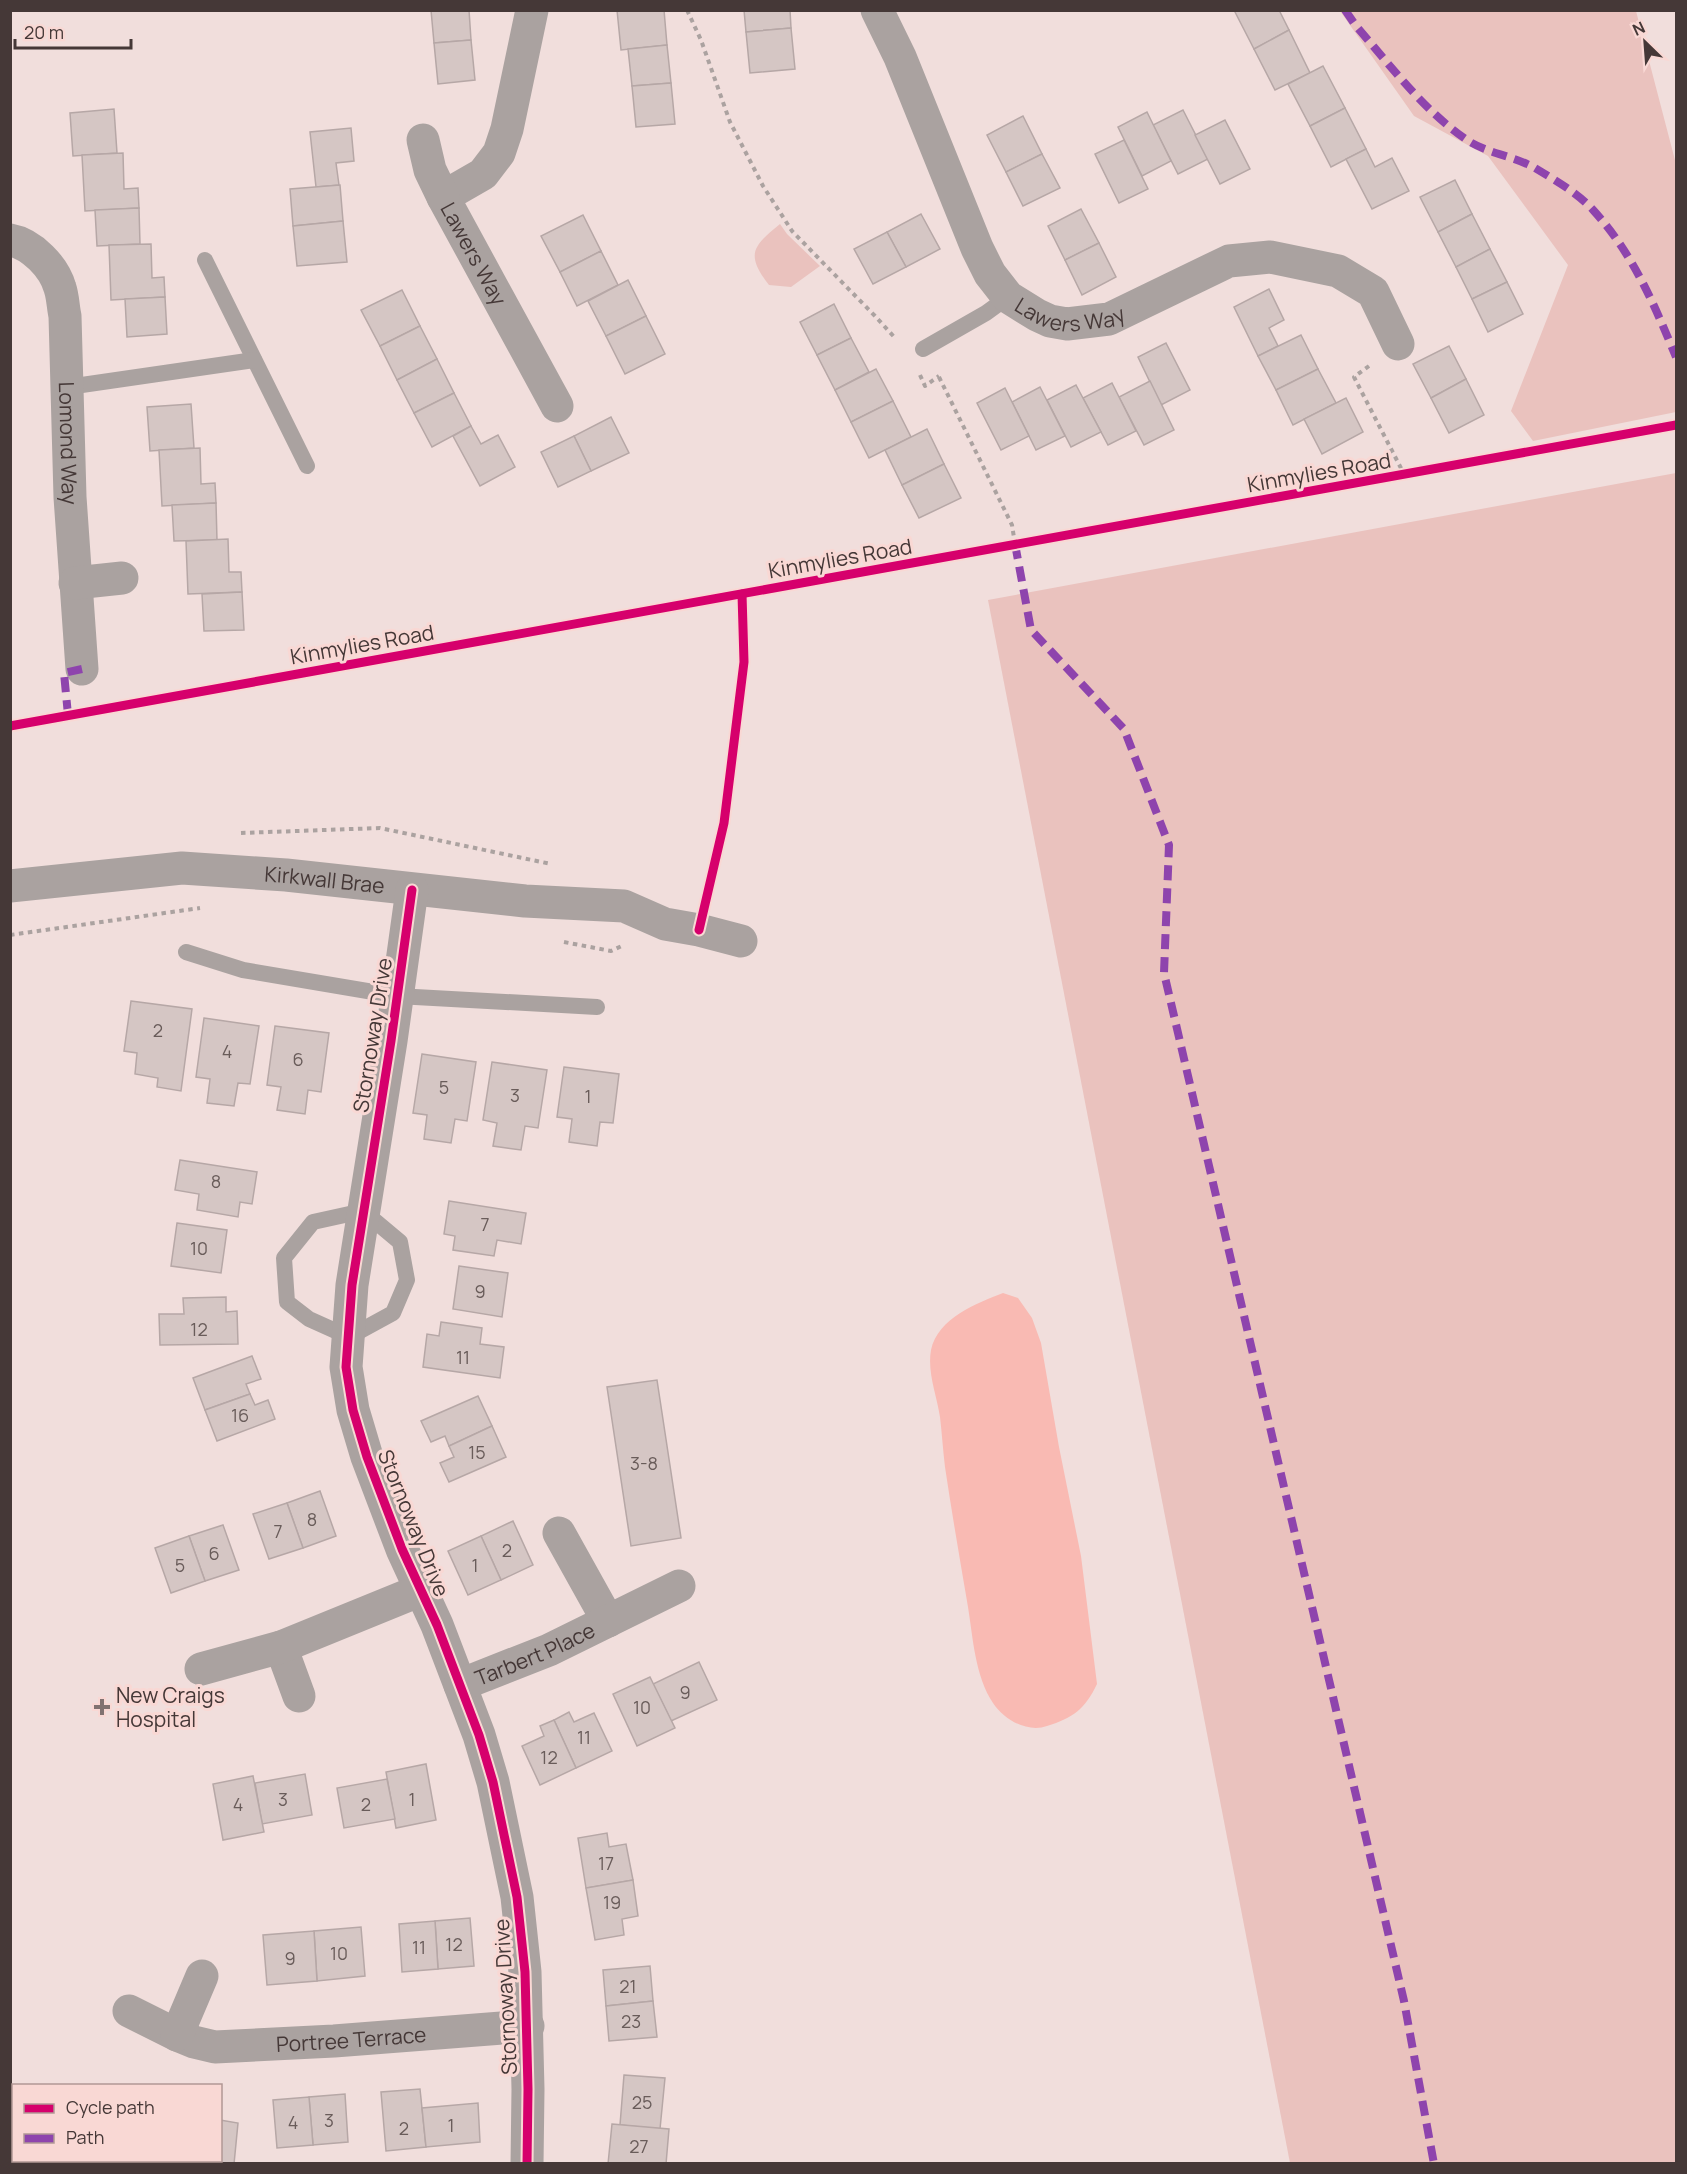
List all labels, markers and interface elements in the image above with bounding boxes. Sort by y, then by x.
scale bar [15,12,130,50]
north arrow [1615,12,1675,72]
text: N [1629,16,1649,41]
text: 20 m [24,20,64,44]
street label: Lawers Way [435,197,513,310]
street label: Lawers Way [1010,291,1130,338]
street label: Lomond Way [53,381,85,506]
street label: Kinmylies Road [1245,446,1393,498]
street label: Kinmylies Road [766,532,914,584]
street label: Kinmylies Road [288,618,436,670]
street label: Kirkwall Brae [264,860,386,900]
street label: Stornoway Drive [346,956,398,1114]
house number: 2 [153,1018,163,1042]
house number: 4 [222,1039,232,1063]
house number: 6 [292,1047,304,1071]
house number: 5 [439,1075,449,1099]
house number: 3 [510,1083,520,1107]
house number: 1 [584,1084,592,1108]
house number: 8 [211,1169,221,1193]
house number: 7 [480,1212,490,1236]
house number: 10 [190,1236,208,1260]
house number: 9 [474,1279,486,1303]
house number: 12 [190,1317,208,1341]
house number: 11 [456,1345,470,1369]
house number: 16 [231,1403,249,1427]
house number: 15 [468,1440,486,1464]
street label: Stornoway Drive [372,1445,456,1601]
house number: 3-8 [630,1451,658,1475]
house number: 8 [307,1507,317,1531]
house number: 7 [273,1519,283,1543]
house number: 2 [502,1538,512,1562]
house number: 6 [208,1541,220,1565]
house number: 5 [175,1553,185,1577]
house number: 1 [471,1553,479,1577]
street label: Tarbert Place [471,1616,600,1692]
house number: 9 [679,1680,691,1704]
place label: New Craigs Hospital [116,1681,225,1733]
house number: 10 [633,1695,651,1719]
marker: New Craigs Hospital [93,1698,111,1716]
house number: 11 [577,1725,591,1749]
house number: 12 [540,1745,558,1769]
house number: 3 [278,1787,288,1811]
house number: 1 [408,1787,416,1811]
house number: 4 [233,1792,243,1816]
house number: 2 [361,1792,371,1816]
house number: 17 [598,1851,614,1875]
house number: 19 [603,1890,621,1914]
street label: Stornoway Drive [487,1918,523,2076]
house number: 12 [445,1932,463,1956]
house number: 11 [412,1935,426,1959]
house number: 10 [330,1941,348,1965]
house number: 9 [284,1946,296,1970]
house number: 21 [619,1974,637,1998]
house number: 23 [621,2009,641,2033]
street label: Portree Terrace [275,2020,427,2058]
legend [12,2084,222,2162]
house number: 25 [632,2090,652,2114]
text: Cycle path [66,2095,155,2119]
house number: 3 [324,2108,334,2132]
house number: 4 [288,2110,298,2134]
house number: 1 [447,2113,455,2137]
house number: 2 [399,2116,409,2140]
text: Path [66,2125,104,2149]
house number: 27 [629,2134,649,2158]

